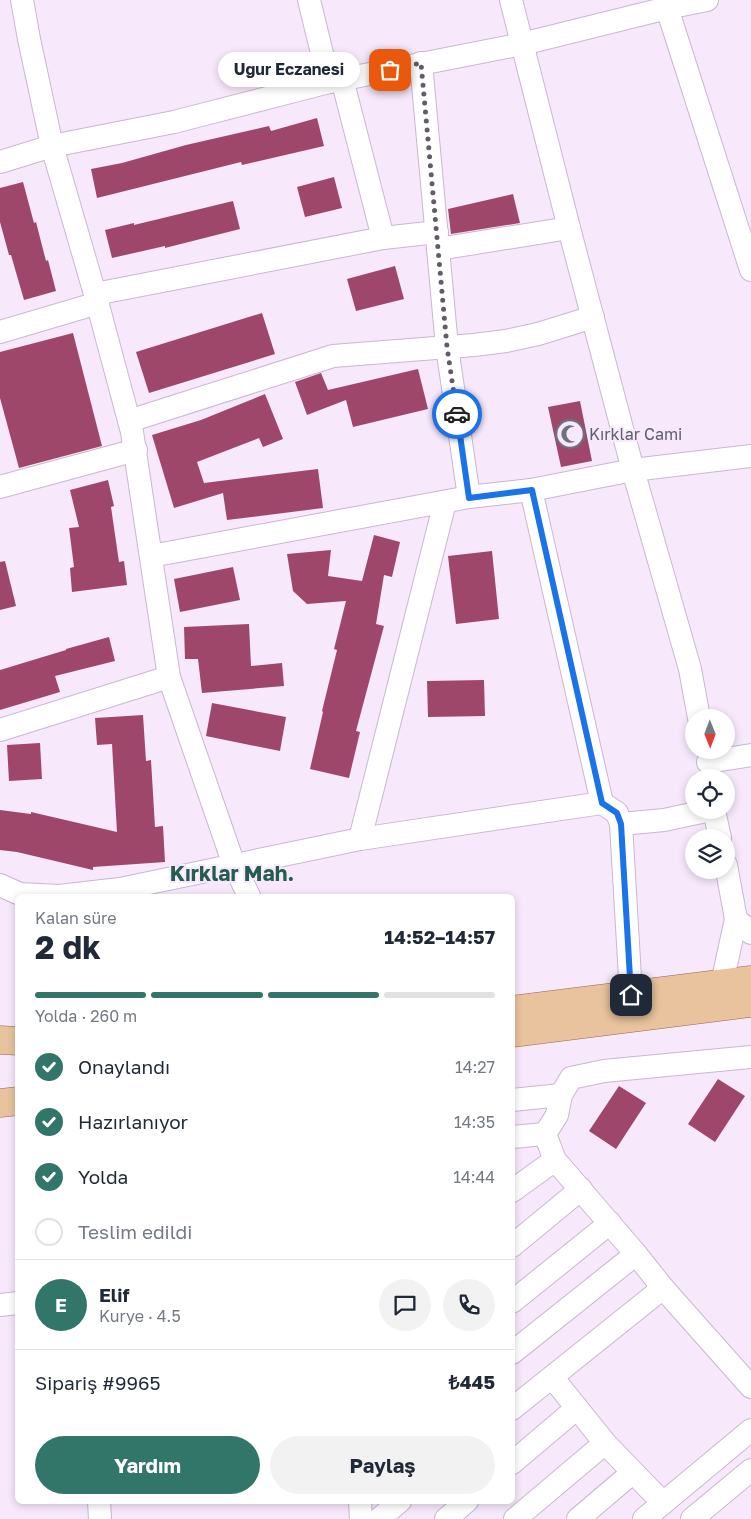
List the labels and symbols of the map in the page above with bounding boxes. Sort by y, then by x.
pin [369,49,411,91]
callout: Uğur Eczanesi [218,52,360,88]
courier [432,389,482,439]
mosque icon: Kırklar Cami [555,419,585,449]
place label: Kırklar Cami [589,424,682,444]
north arrow [685,709,735,759]
district label: Kırklar Mah. [170,860,294,886]
pin [610,974,652,1016]

